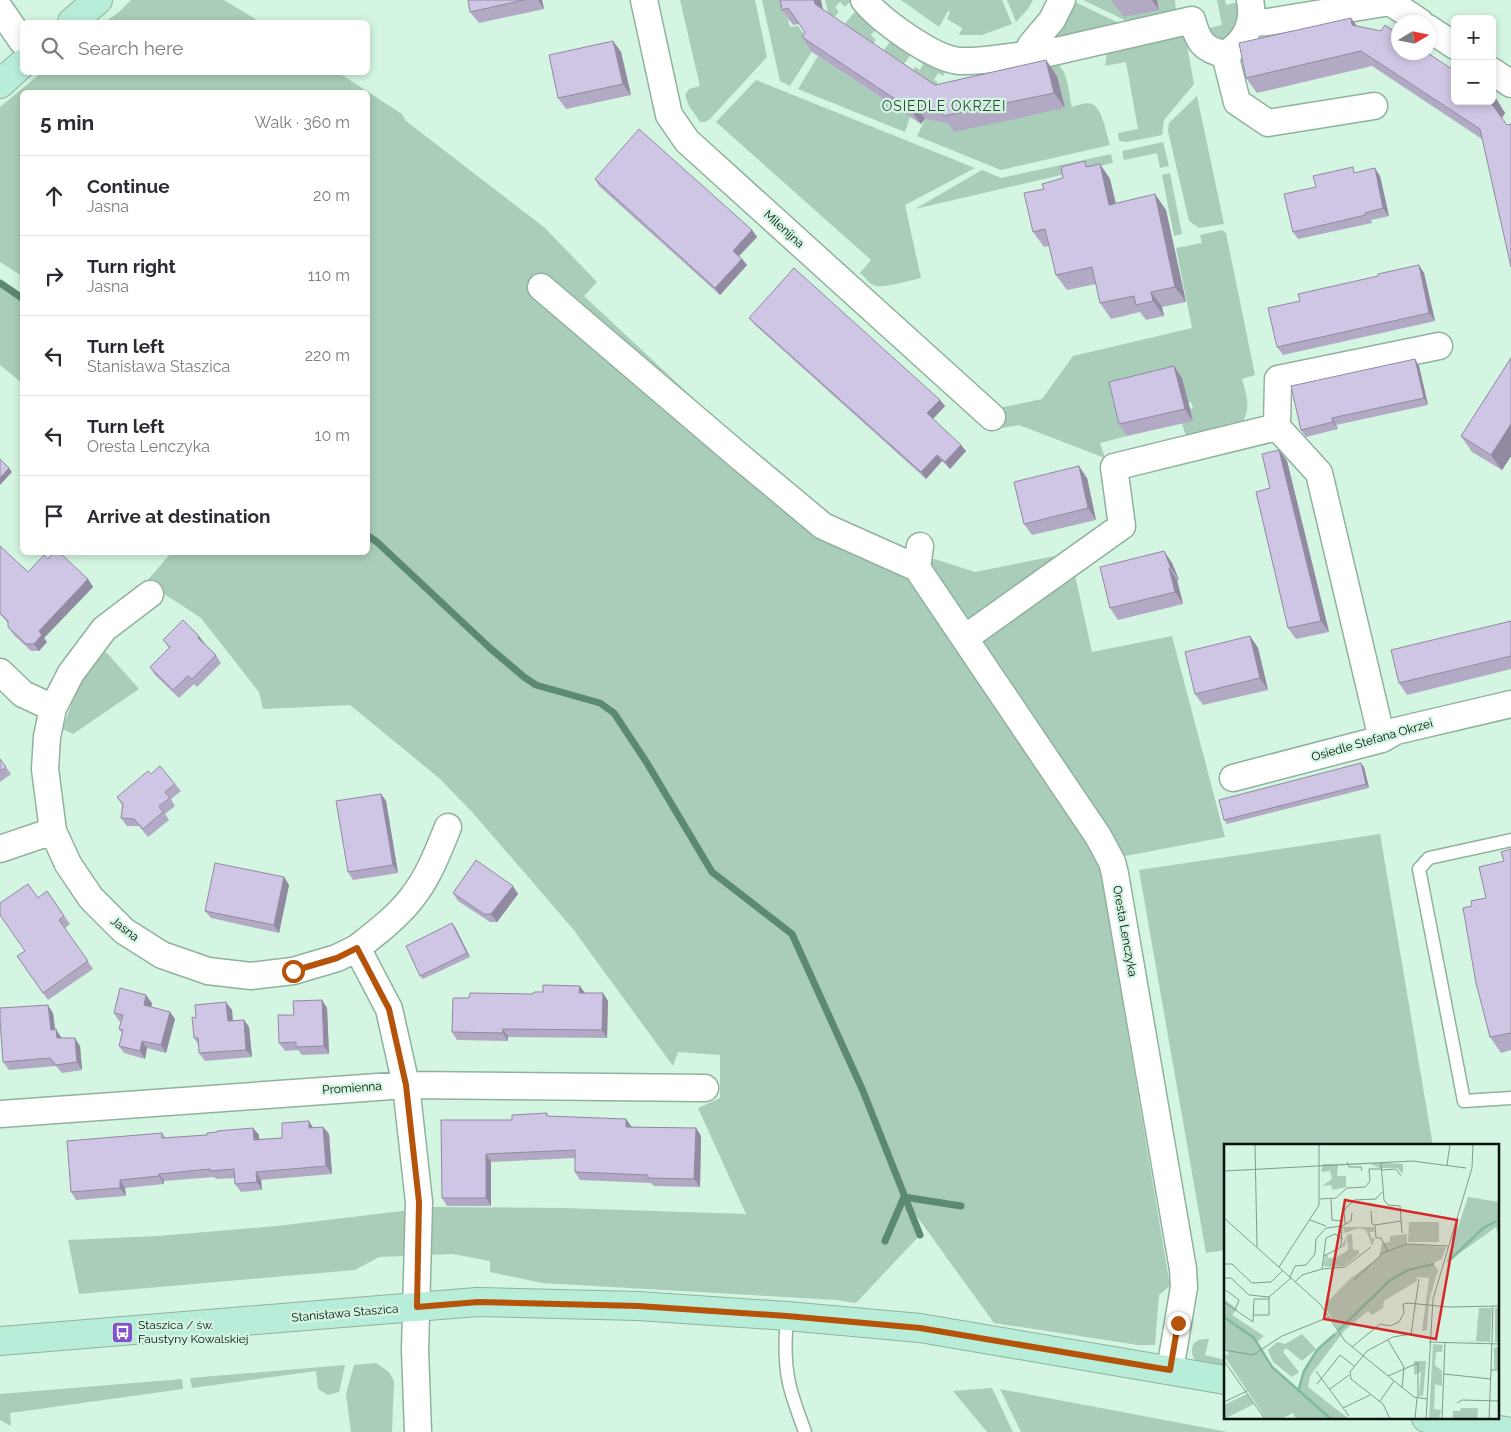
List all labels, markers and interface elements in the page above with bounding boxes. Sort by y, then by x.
north arrow [1391,15,1436,60]
map controls [1451,15,1496,105]
button: + [1451,15,1496,60]
search box [20,20,370,75]
icon: search [38,34,66,62]
text: Search here [78,37,184,59]
button: − [1451,60,1496,105]
district label: OSIEDLE OKRZEI [882,98,1006,114]
text: 5 min [40,110,94,135]
text: Walk · 360 m [255,113,350,132]
text: Continue [87,175,170,197]
icon: ahead [40,182,68,210]
text: 20 m [313,186,350,205]
text: Jasna [87,197,129,216]
street label: Milenijna [761,207,807,251]
text: Turn right [87,255,176,277]
icon: right [40,262,68,290]
text: 110 m [308,266,350,285]
text: Jasna [87,277,129,296]
text: Turn left [87,335,164,357]
icon: left [40,342,68,370]
text: 220 m [305,346,350,365]
text: Stanisława Staszica [87,357,230,376]
text: Turn left [87,415,164,437]
icon: left [40,422,68,450]
text: 10 m [315,426,350,445]
text: Oresta Lenczyka [87,437,210,456]
icon: arrive [40,502,68,530]
text: Arrive at destination [87,505,271,527]
street label: Osiedle Stefana Okrzei [1310,716,1434,764]
street label: Oresta Lenczyka [1110,884,1140,978]
street label: Jasna [108,914,142,944]
route start [282,960,305,983]
street label: Promienna [322,1079,382,1097]
inset map [1224,1144,1498,1420]
street label: Stanisława Staszica [291,1301,399,1325]
route end [1167,1312,1190,1335]
place label: Staszica / św. Faustyny Kowalskiej [138,1318,249,1346]
bus stop icon: Staszica / św. Faustyny Kowalskiej [110,1320,134,1344]

